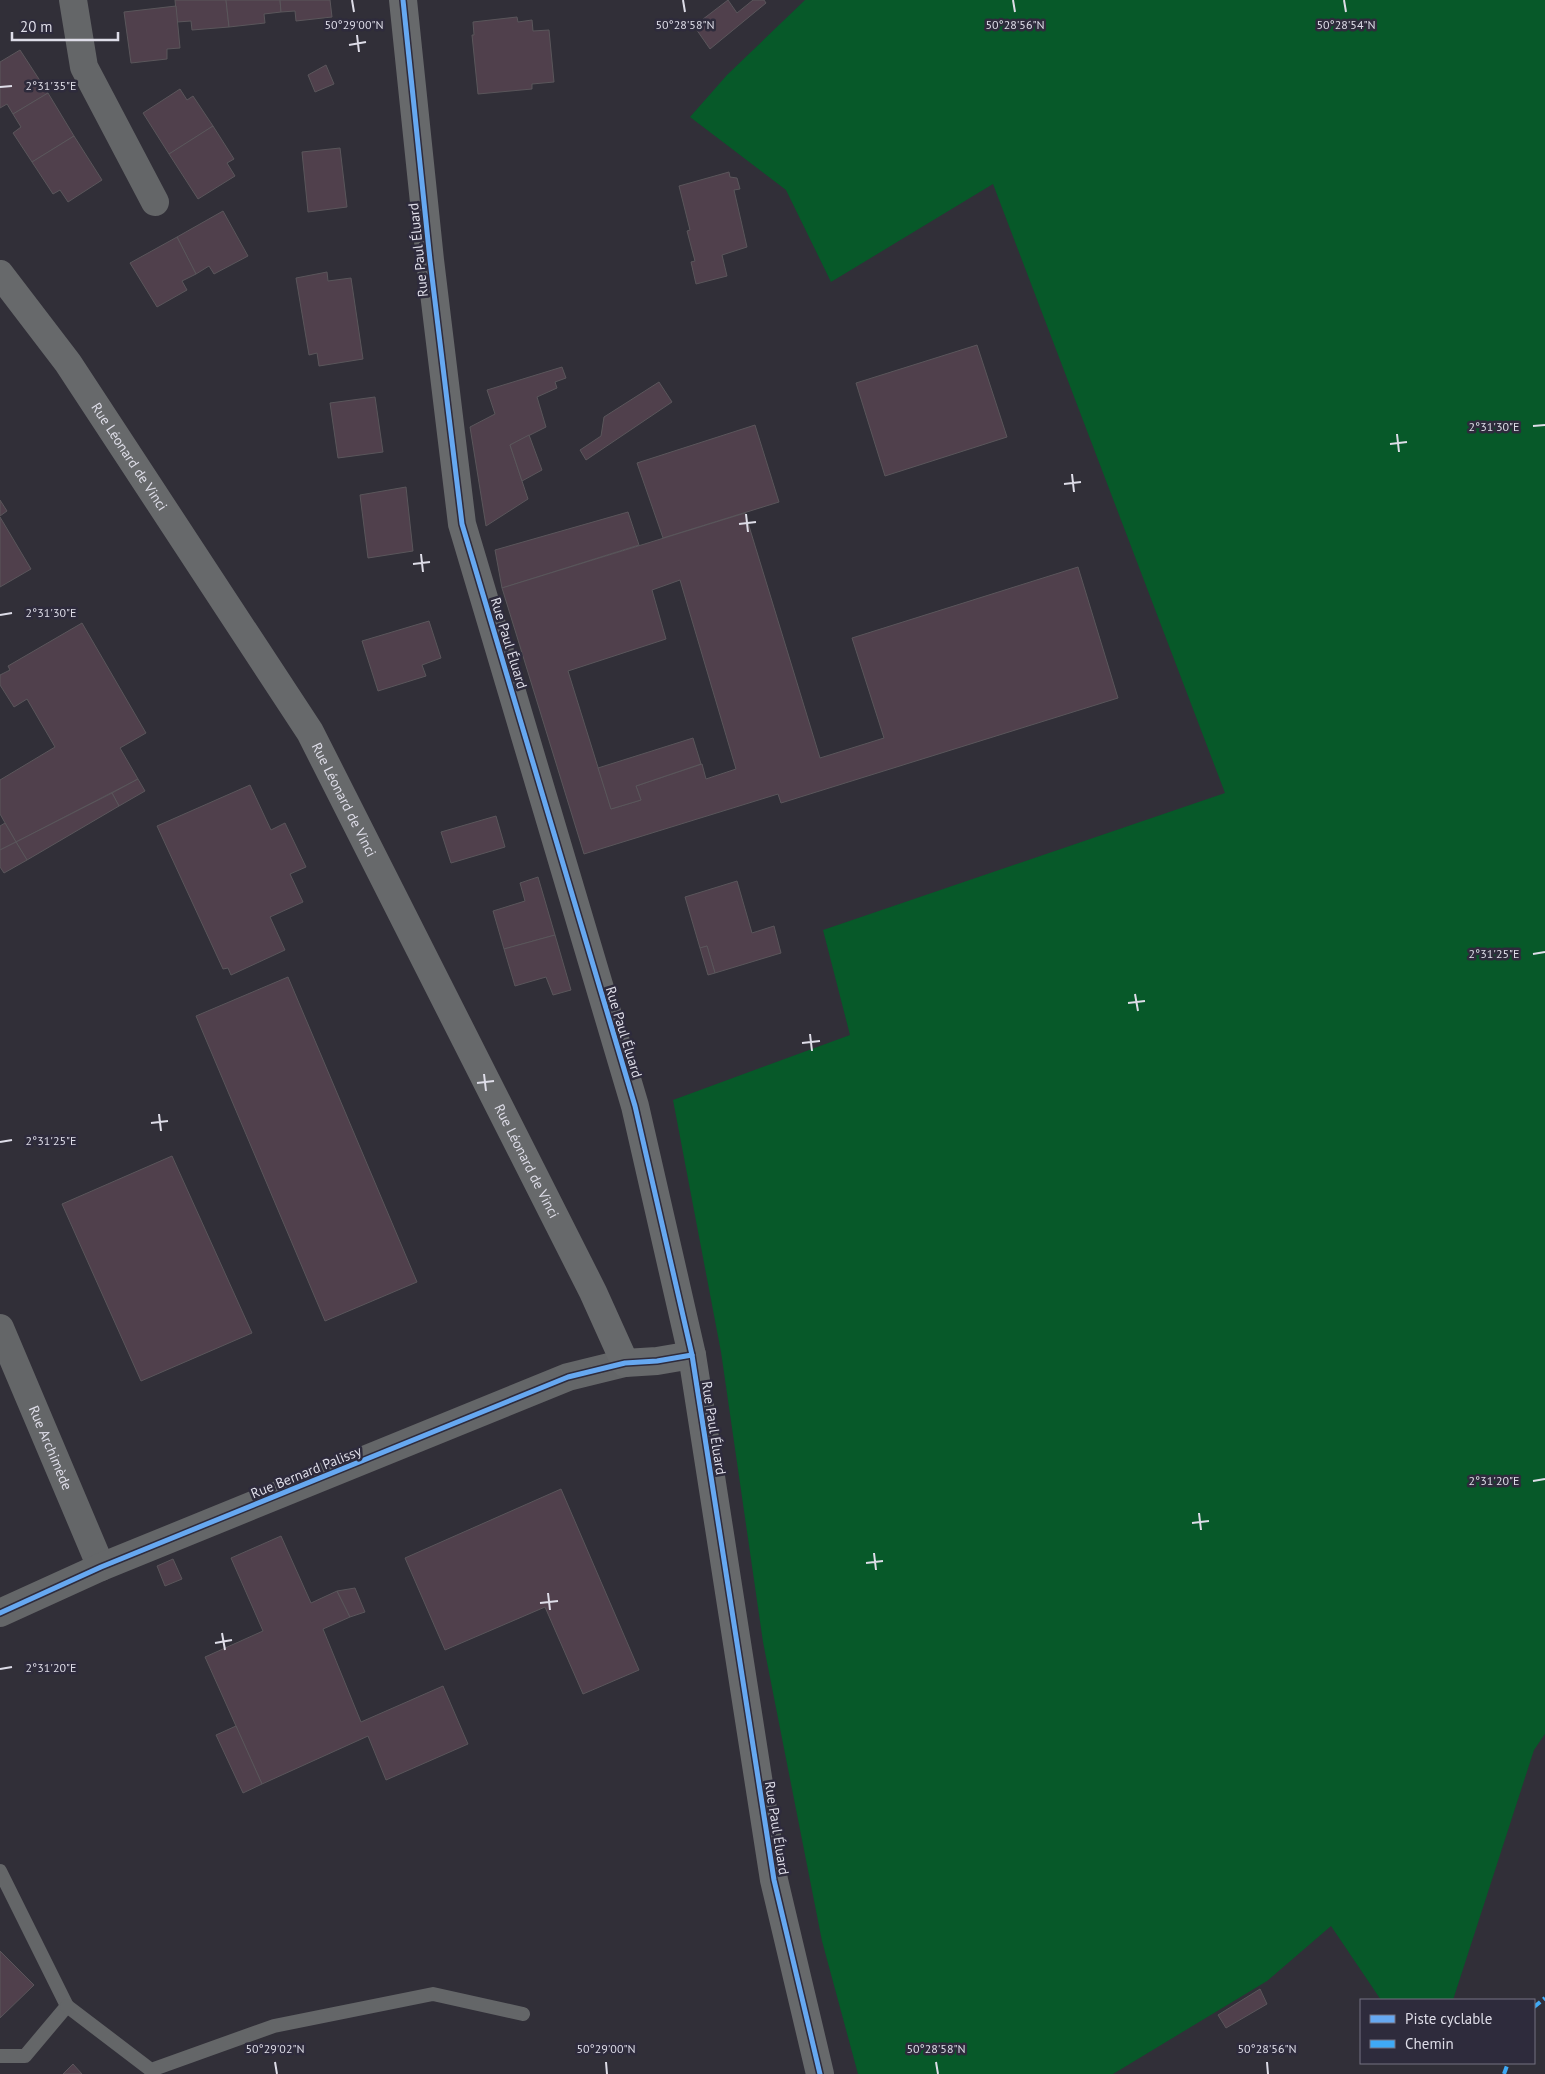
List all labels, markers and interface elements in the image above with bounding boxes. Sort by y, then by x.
scale bar [12,10,119,42]
text: 20 m [20,17,53,36]
text: 50°29'00"N [324,17,384,32]
text: 50°28'58"N [655,17,715,32]
text: 50°28'56"N [985,17,1045,32]
text: 50°28'54"N [1316,17,1376,32]
text: 2°31'35"E [26,78,76,93]
street label: Rue Paul Éluard [404,202,432,298]
street label: Rue Léonard de Vinci [87,399,171,514]
text: 2°31'30"E [1469,419,1519,434]
street label: Rue Paul Éluard [487,595,531,691]
text: 2°31'30"E [26,605,76,620]
street label: Rue Léonard de Vinci [308,739,381,860]
text: 2°31'25"E [1469,946,1519,961]
street label: Rue Paul Éluard [602,984,646,1080]
street label: Rue Léonard de Vinci [490,1101,563,1221]
text: 2°31'25"E [26,1133,76,1148]
street label: Rue Paul Éluard [698,1380,730,1476]
street label: Rue Archimède [25,1403,76,1493]
street label: Rue Bernard Palissy [248,1441,364,1502]
text: 2°31'20"E [1469,1473,1519,1488]
text: 2°31'20"E [26,1660,76,1675]
street label: Rue Paul Éluard [761,1780,793,1876]
legend [1360,1999,1535,2064]
text: Piste cyclable [1405,2009,1492,2028]
text: Chemin [1405,2034,1454,2053]
text: 50°29'02"N [245,2041,305,2056]
text: 50°29'00"N [576,2041,636,2056]
text: 50°28'58"N [906,2041,966,2056]
text: 50°28'56"N [1237,2041,1297,2056]

